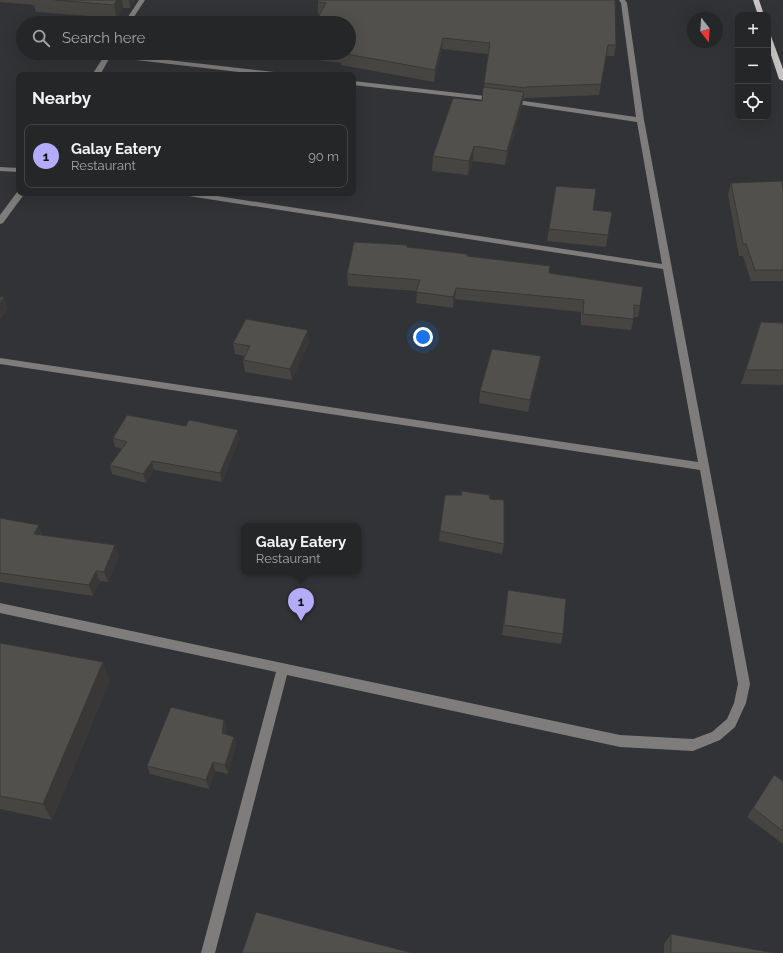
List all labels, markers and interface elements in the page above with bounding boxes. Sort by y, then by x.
north arrow [687,12,723,48]
map controls [735,12,771,120]
button: + [735,12,771,48]
search box [16,16,356,60]
icon: search [30,27,52,49]
text: Search here [62,29,145,47]
button: − [735,48,771,84]
button: locate [735,84,771,120]
text: Nearby [32,88,91,108]
text: Galay Eatery [71,140,161,158]
text: 1 [43,149,49,164]
text: 90 m [308,149,339,164]
text: Restaurant [71,158,136,173]
your location [413,327,433,347]
popup [241,523,361,575]
text: Galay Eatery [256,533,346,551]
text: Restaurant [256,551,321,566]
pin: 1 [288,588,314,621]

